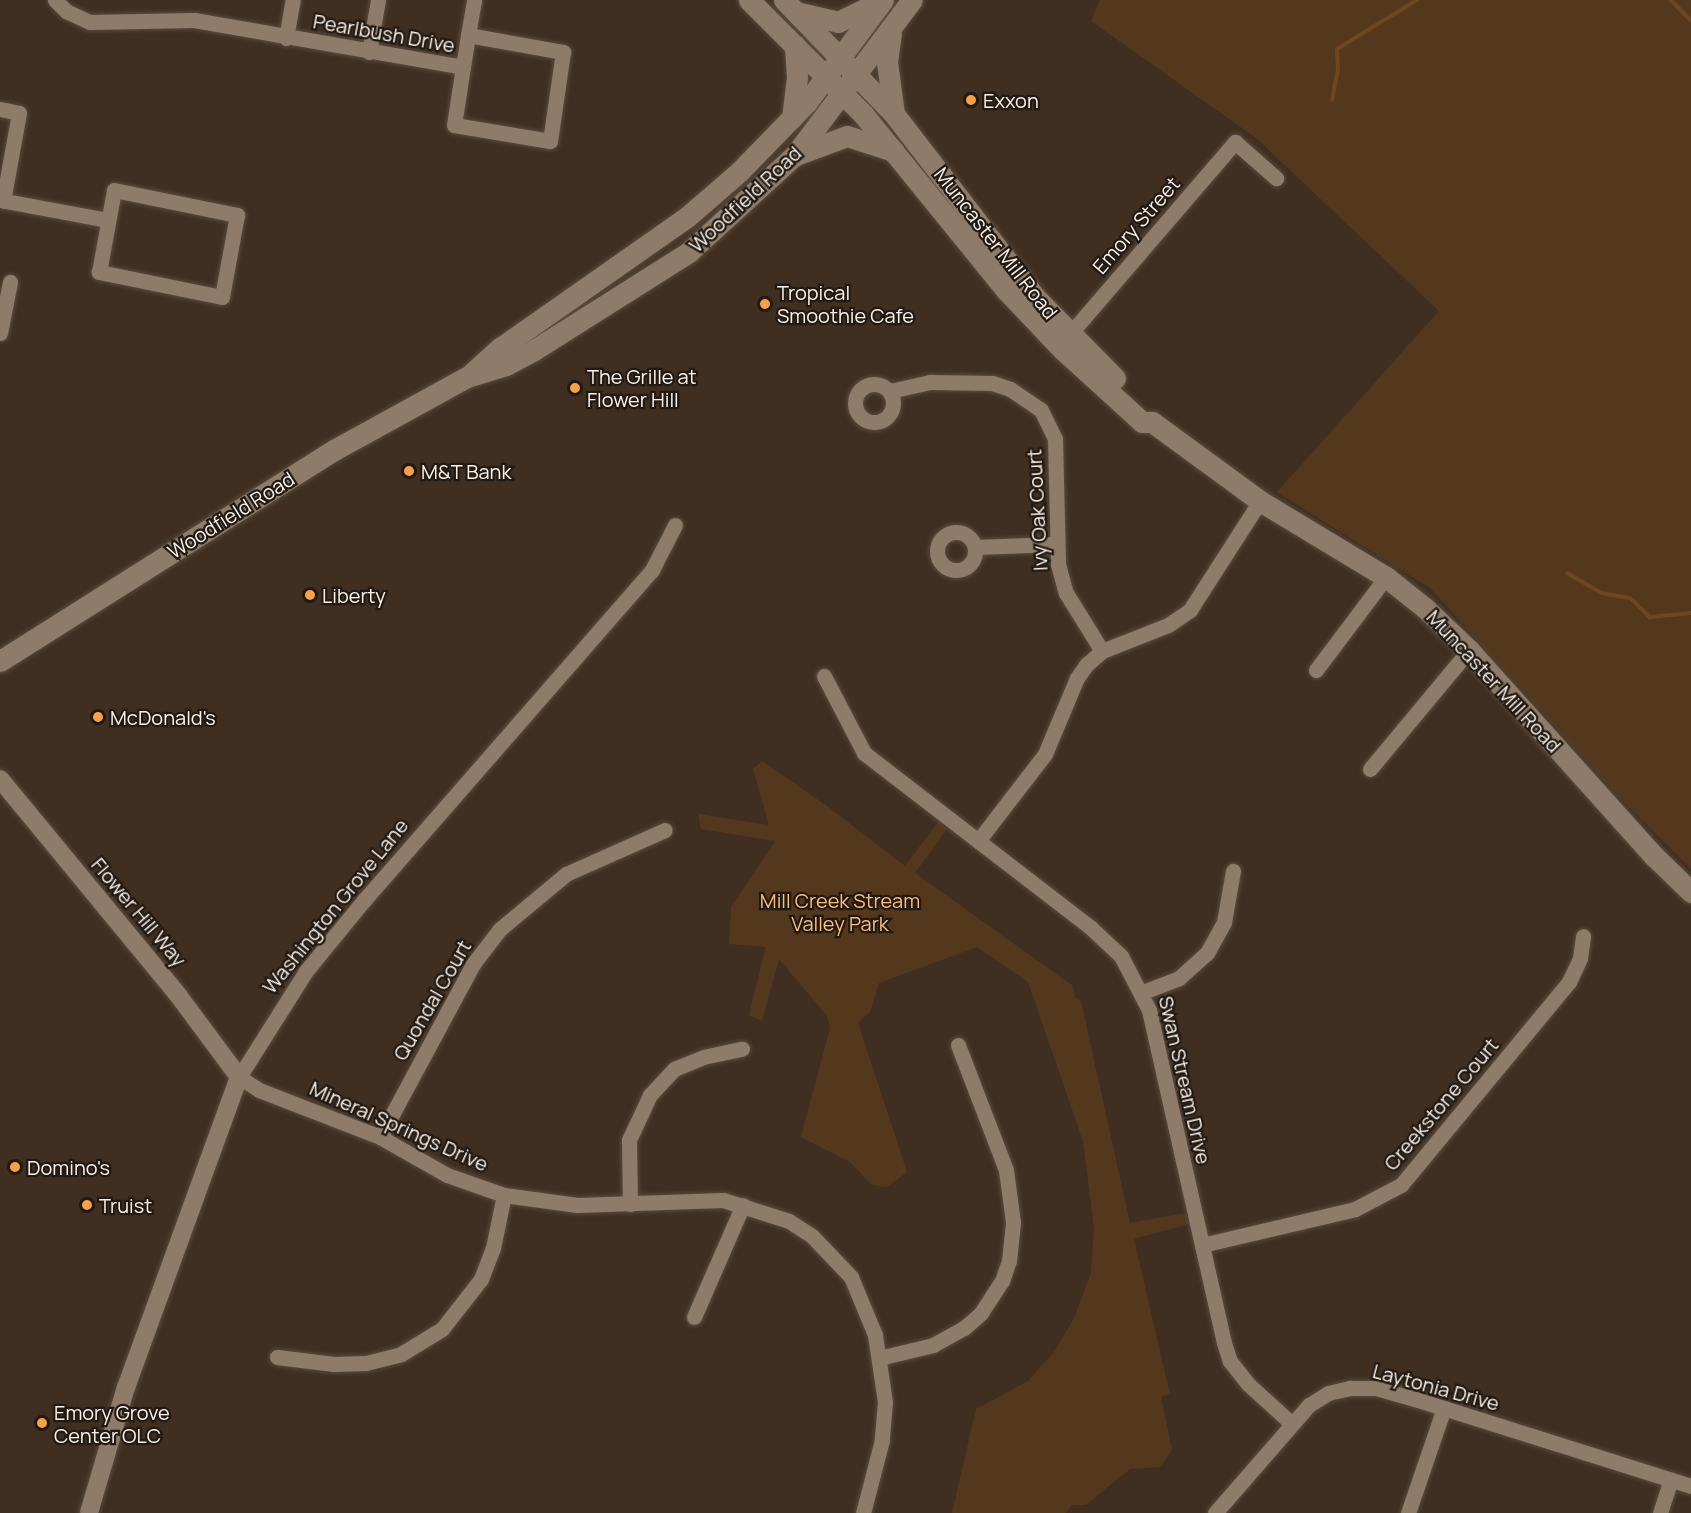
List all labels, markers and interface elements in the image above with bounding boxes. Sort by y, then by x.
street label: Pearlbush Drive [311,9,457,57]
place label: Exxon [983,88,1039,112]
marker: Exxon [964,93,978,107]
street label: Woodfield Road [684,141,806,257]
street label: Muncaster Mill Road [929,162,1063,324]
street label: Emory Street [1087,172,1185,278]
place label: Tropical Smoothie Cafe [777,280,914,327]
marker: Tropical Smoothie Cafe [758,297,772,311]
place label: The Grille at Flower Hill [587,365,697,412]
marker: The Grille at Flower Hill [568,381,582,395]
street label: Ivy Oak Court [1022,448,1052,572]
place label: M&T Bank [421,459,512,483]
marker: M&T Bank [402,464,416,478]
street label: Woodfield Road [163,466,299,564]
place label: Liberty [322,583,386,607]
marker: Liberty [303,588,317,602]
street label: Muncaster Mill Road [1422,605,1566,757]
place label: McDonald's [110,705,216,729]
marker: McDonald's [91,710,105,724]
street label: Washington Grove Lane [257,814,413,998]
street label: Flower Hill Way [87,853,191,971]
park label: Mill Creek Stream Valley Park [760,888,920,935]
street label: Quondal Court [388,936,476,1064]
street label: Swan Stream Drive [1154,994,1216,1166]
street label: Creekstone Court [1379,1033,1503,1175]
street label: Mineral Springs Drive [306,1076,492,1176]
place label: Domino's [27,1155,110,1179]
marker: Domino's [8,1160,22,1174]
place label: Truist [99,1193,152,1217]
marker: Truist [80,1198,94,1212]
street label: Laytonia Drive [1370,1359,1502,1415]
place label: Emory Grove Center OLC [54,1400,170,1447]
marker: Emory Grove Center OLC [35,1416,49,1430]

